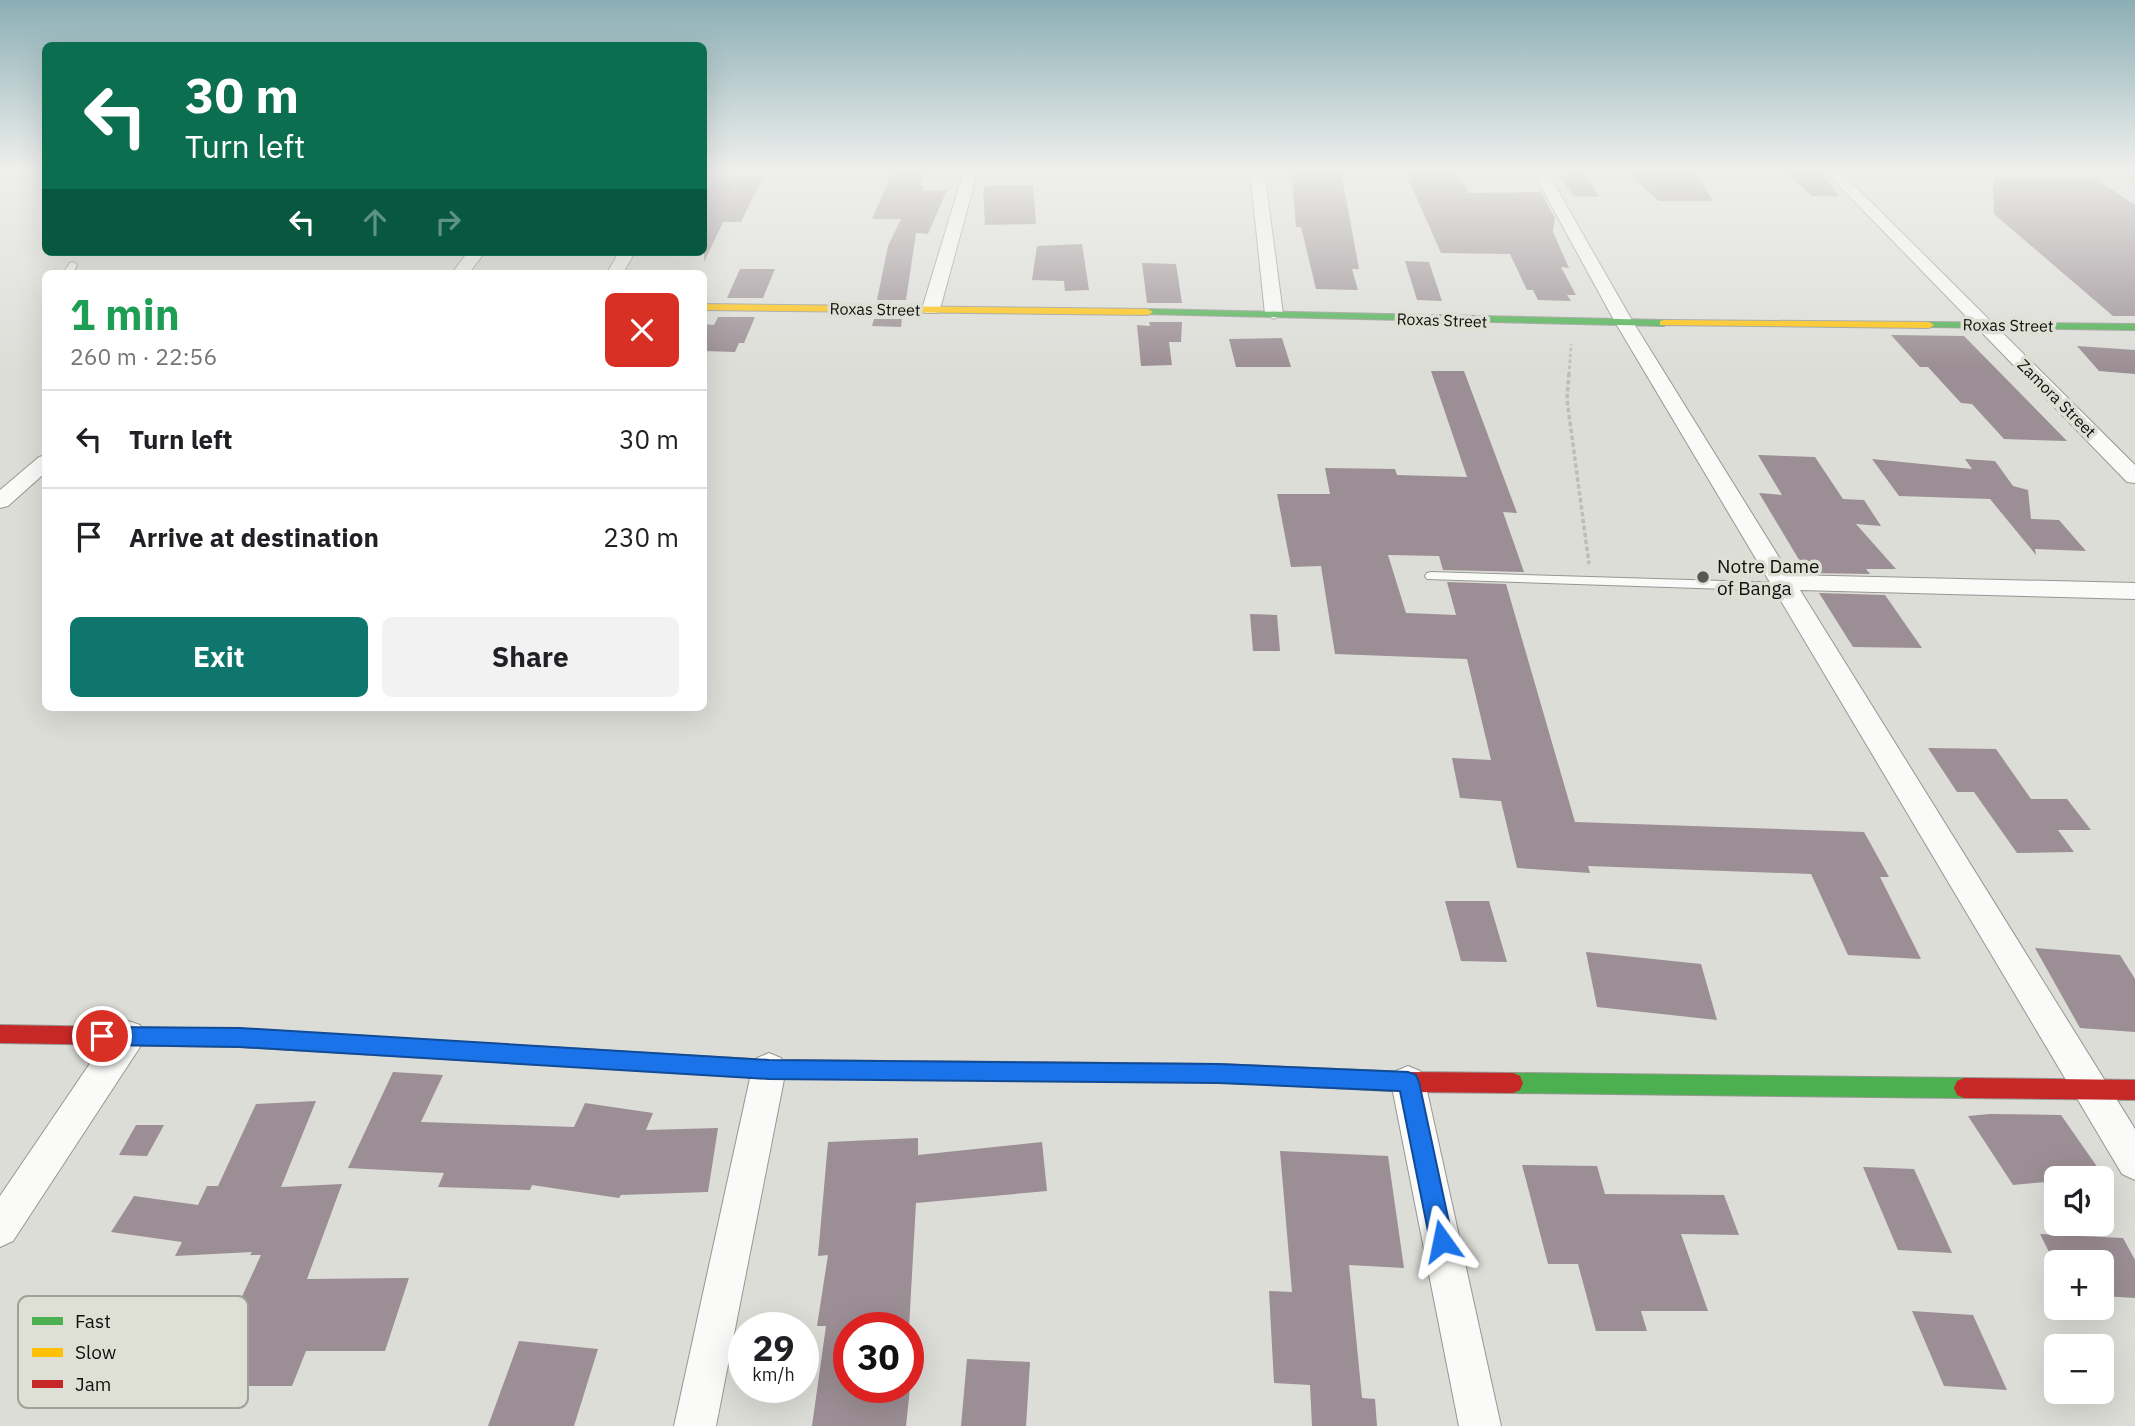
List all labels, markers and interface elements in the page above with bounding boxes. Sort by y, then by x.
text: 30 m [185,63,299,126]
icon: left [70,70,161,161]
text: Turn left [185,125,305,167]
icon: left [283,203,321,241]
icon: ahead [356,203,394,241]
icon: right [429,203,467,241]
text: 1 min [70,287,180,342]
button: close [605,293,679,367]
street label: Roxas Street [829,298,921,320]
street label: Roxas Street [1396,308,1488,332]
street label: Roxas Street [1962,314,2054,336]
text: 260 m · 22:56 [70,341,217,371]
street label: Zamora Street [2014,355,2100,441]
icon: left [70,420,108,458]
text: Turn left [129,422,232,456]
text: 30 m [619,422,679,456]
icon: arrive [70,518,108,556]
text: Arrive at destination [129,520,379,554]
text: 230 m [603,520,679,554]
place label: Notre Dame of Banga [1717,554,1819,600]
marker: Notre Dame of Banga [1695,569,1711,585]
button: Exit [70,617,368,697]
button: Share [382,617,679,697]
pin [72,1006,132,1066]
icon: arrive [83,1017,121,1055]
map controls [2044,1166,2114,1404]
button: sound [2044,1166,2114,1236]
position arrow [1405,1204,1479,1278]
button: + [2044,1250,2114,1320]
legend [18,1296,248,1408]
text: Fast [75,1309,111,1333]
speed limit sign: 30 [833,1312,924,1403]
text: 29 [752,1325,795,1371]
button: − [2044,1334,2114,1404]
text: Slow [75,1340,116,1364]
text: km/h [752,1363,795,1386]
text: Jam [75,1372,111,1396]

